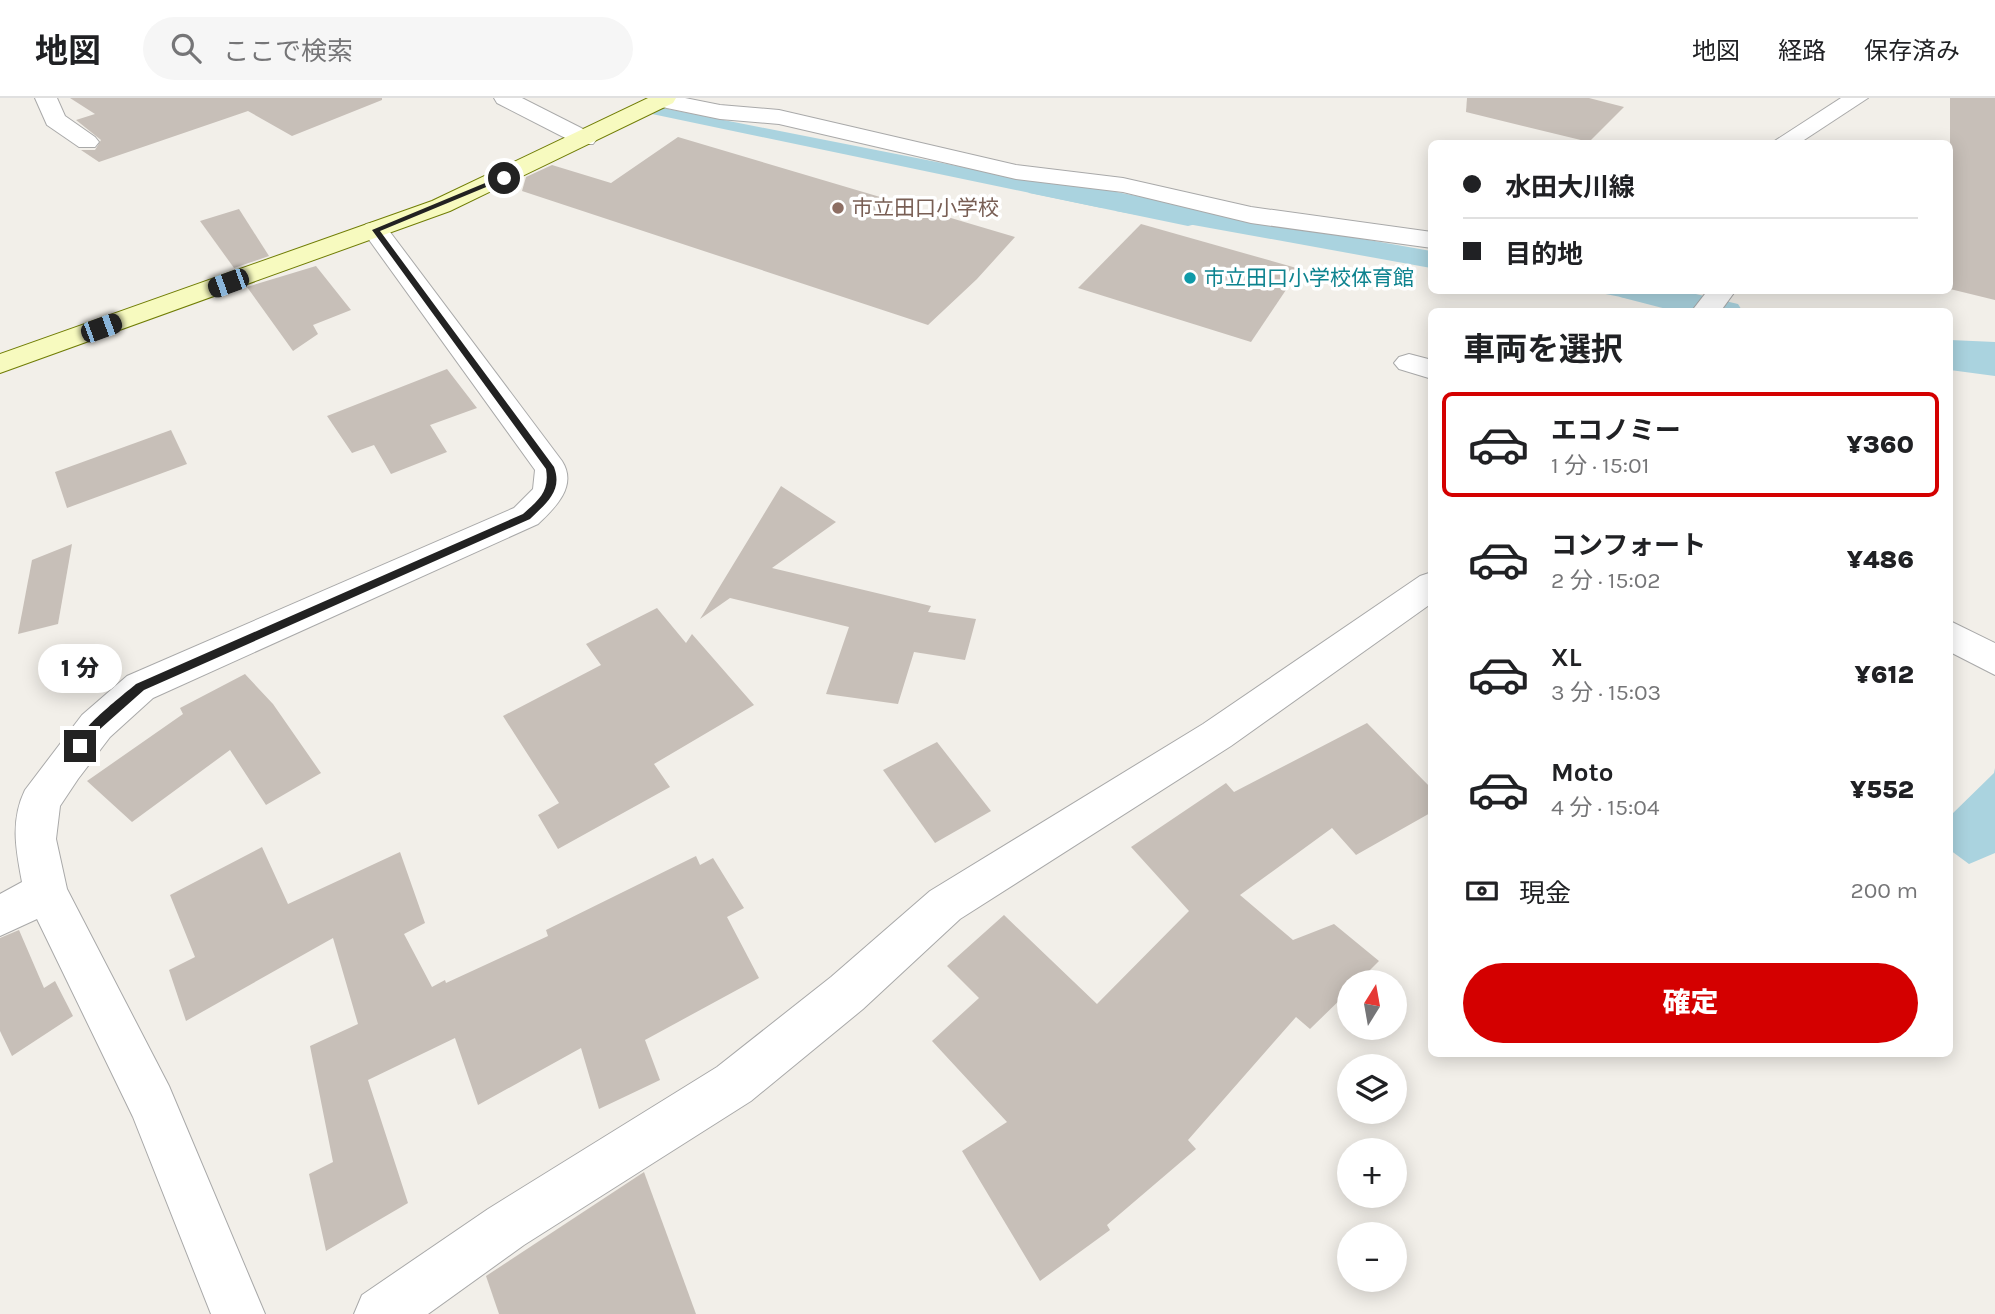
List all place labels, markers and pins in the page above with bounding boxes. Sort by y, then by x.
place label: 市立田口小学校 [852,196,999,220]
marker: 市立田口小学校 [830,200,846,216]
place label: 市立田口小学校体育館 [1204,266,1414,290]
marker: 市立田口小学校体育館 [1182,270,1198,286]

